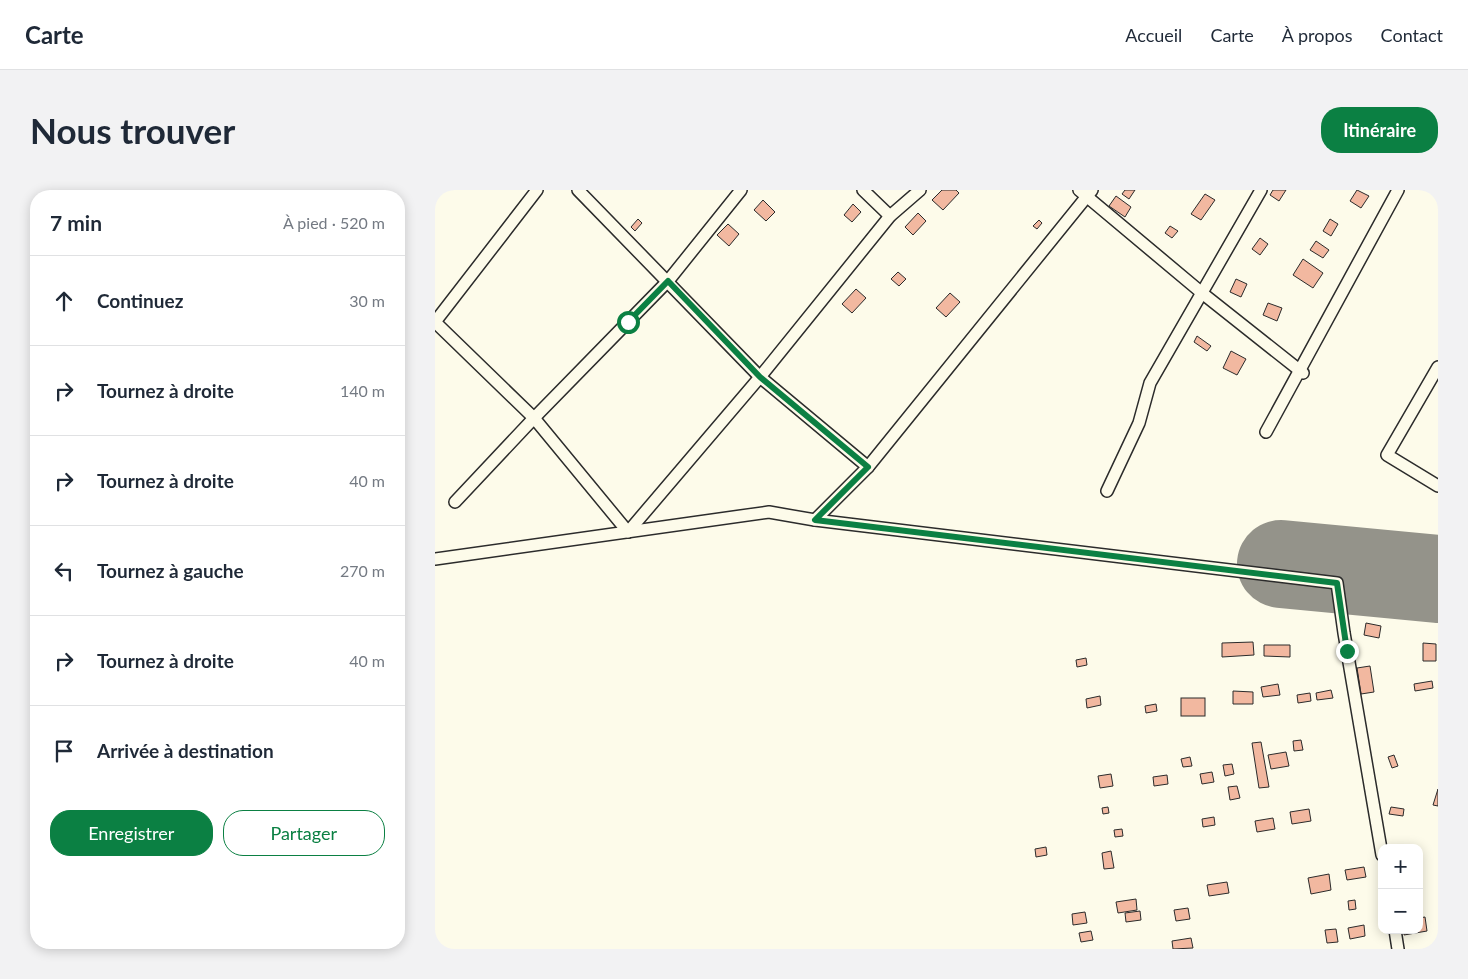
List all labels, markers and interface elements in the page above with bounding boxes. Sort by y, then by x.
text: Carte [25,20,84,49]
text: Accueil [1125,24,1182,46]
text: Carte [1210,24,1254,46]
text: À propos [1282,24,1353,46]
text: Contact [1381,24,1443,46]
button: Itinéraire [1321,107,1438,153]
text: Nous trouver [30,109,235,151]
text: 7 min [50,210,102,235]
text: À pied · 520 m [283,213,385,232]
icon: ahead [50,287,78,315]
text: Continuez [97,289,183,312]
text: 30 m [349,291,385,310]
route start [617,311,640,334]
icon: right [50,377,78,405]
text: Tournez à droite [97,379,234,402]
text: 140 m [340,381,385,400]
icon: right [50,467,78,495]
text: Tournez à droite [97,469,234,492]
text: 40 m [349,471,385,490]
icon: left [50,557,78,585]
text: Tournez à gauche [97,559,244,582]
text: 270 m [340,561,385,580]
route end [1336,640,1359,663]
icon: right [50,647,78,675]
text: Tournez à droite [97,649,234,672]
text: 40 m [349,651,385,670]
icon: arrive [50,737,78,765]
text: Arrivée à destination [97,739,274,762]
button: Enregistrer [50,810,213,856]
button: Partager [223,810,385,856]
map controls [1378,844,1423,934]
button: + [1378,844,1423,889]
button: − [1378,889,1423,934]

